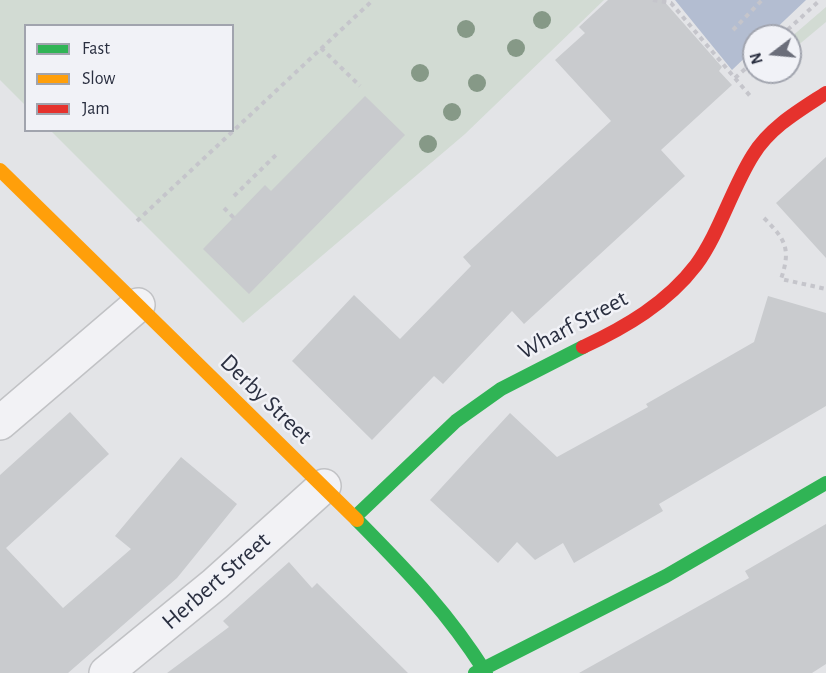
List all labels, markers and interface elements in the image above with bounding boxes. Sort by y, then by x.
legend [24,24,234,132]
north arrow [742,24,802,84]
text: Fast [82,40,110,58]
text: N [747,51,766,66]
text: Slow [82,70,115,88]
text: Jam [82,100,110,118]
street label: Wharf Street [513,284,633,366]
street label: Derby Street [214,348,318,450]
street label: Herbert Street [156,526,276,636]

